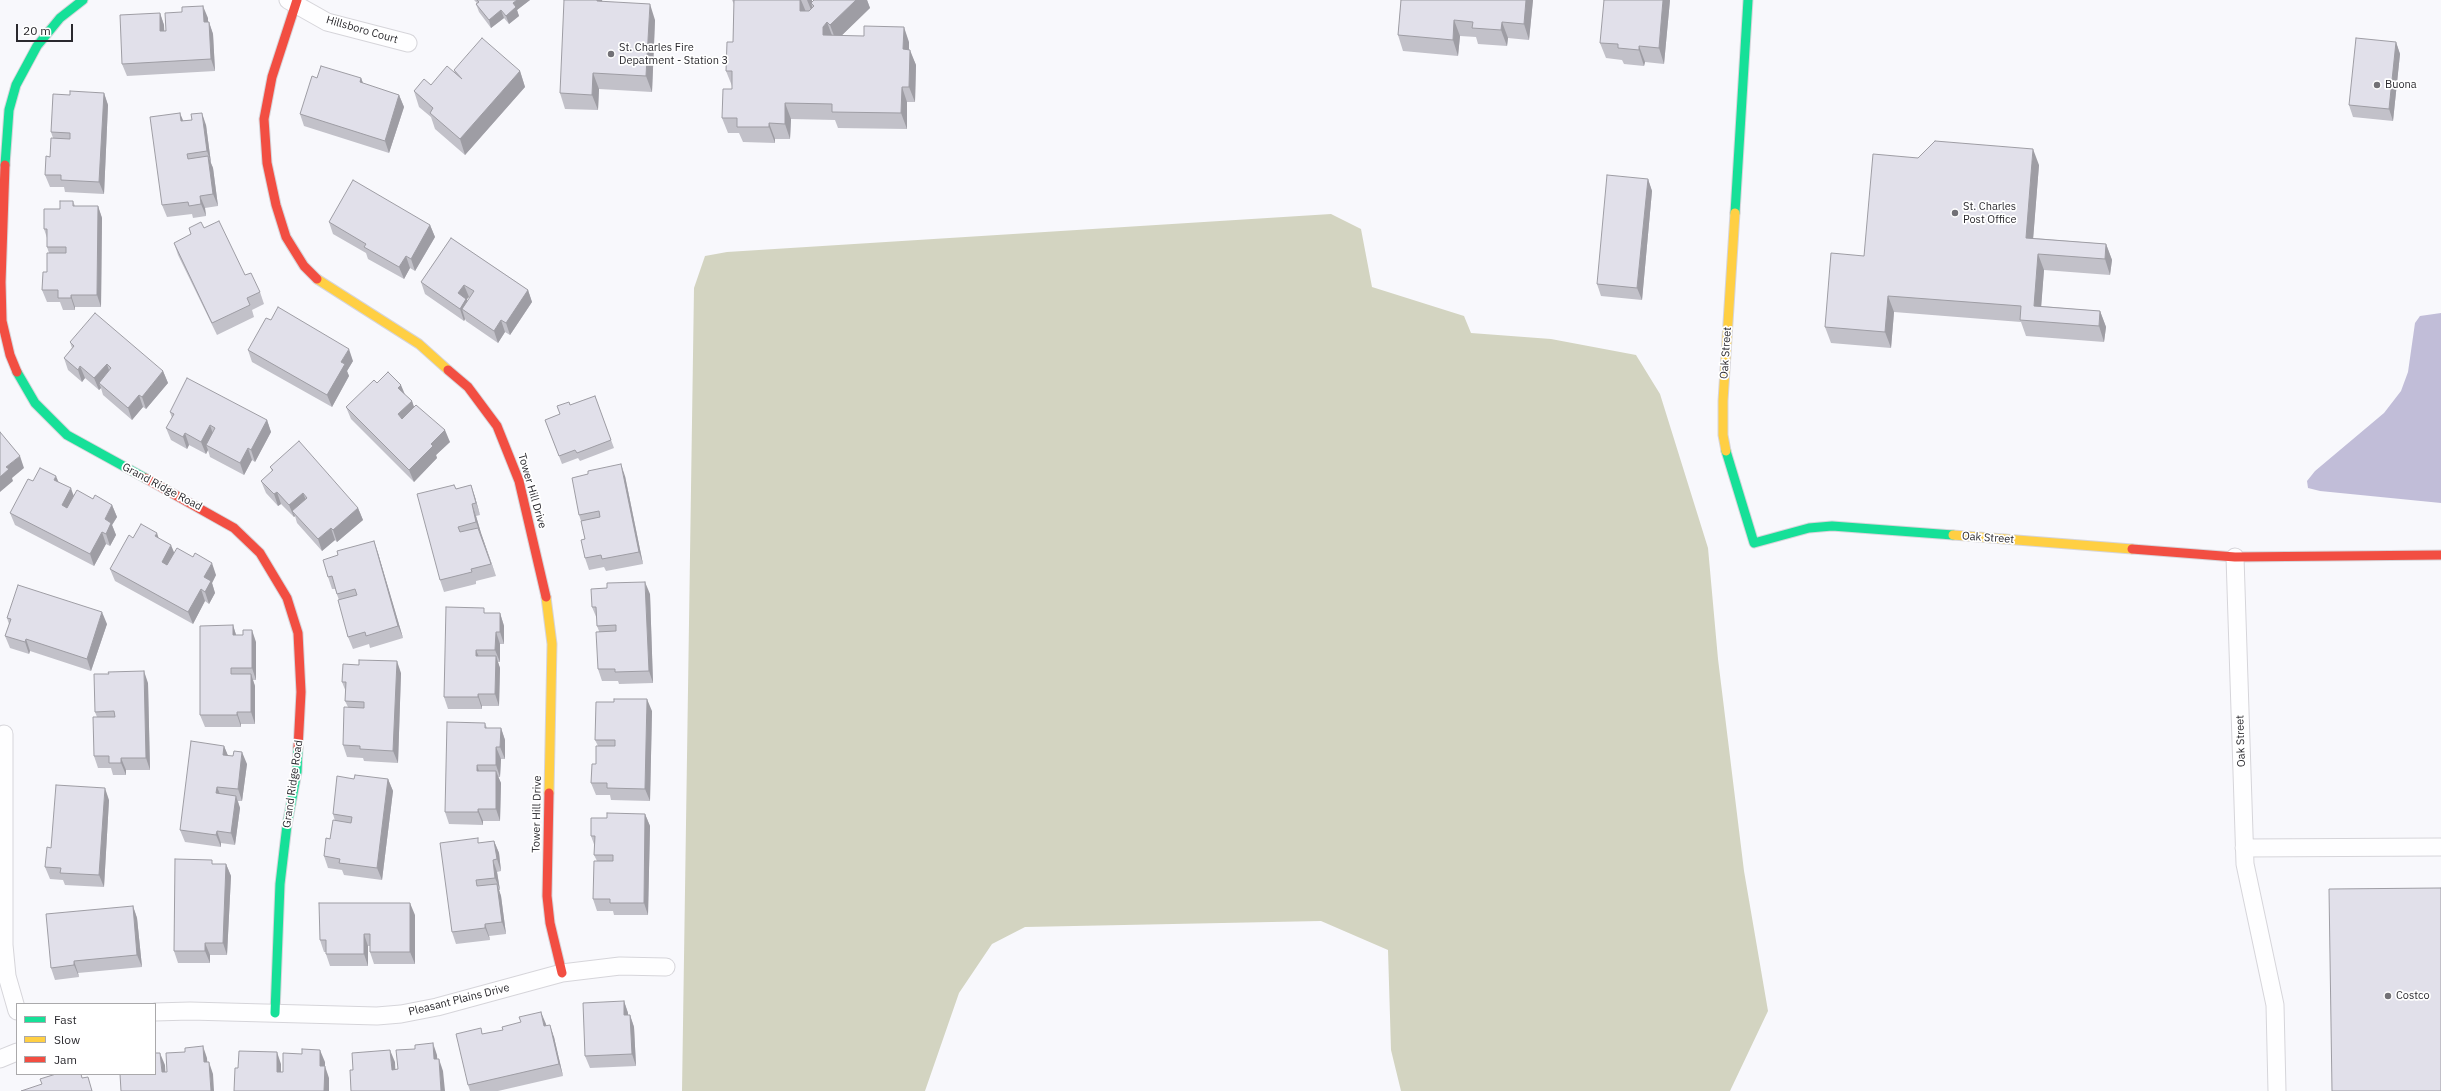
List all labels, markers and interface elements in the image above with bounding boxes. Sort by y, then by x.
street label: Hillsboro Court [324,13,400,47]
scale bar [18,16,75,42]
text: 20 m [23,23,51,38]
place label: St. Charles Fire Depatment - Station 3 [619,41,728,67]
marker: St. Charles Fire Depatment - Station 3 [606,49,616,59]
place label: Buona [2385,78,2417,92]
marker: Buona [2372,80,2382,90]
place label: St. Charles Post Office [1963,200,2016,226]
marker: St. Charles Post Office [1950,208,1960,218]
street label: Oak Street [1718,326,1734,380]
street label: Tower Hill Drive [515,452,549,530]
street label: Grand Ridge Road [120,460,204,514]
street label: Oak Street [1961,530,2015,546]
street label: Oak Street [2233,715,2249,767]
street label: Grand Ridge Road [280,739,306,829]
street label: Tower Hill Drive [530,775,544,853]
street label: Pleasant Plains Drive [407,981,511,1019]
place label: Costco [2396,989,2430,1003]
marker: Costco [2383,991,2393,1001]
legend [16,1003,156,1075]
text: Fast [54,1012,77,1027]
text: Slow [54,1032,80,1047]
text: Jam [54,1052,77,1067]

